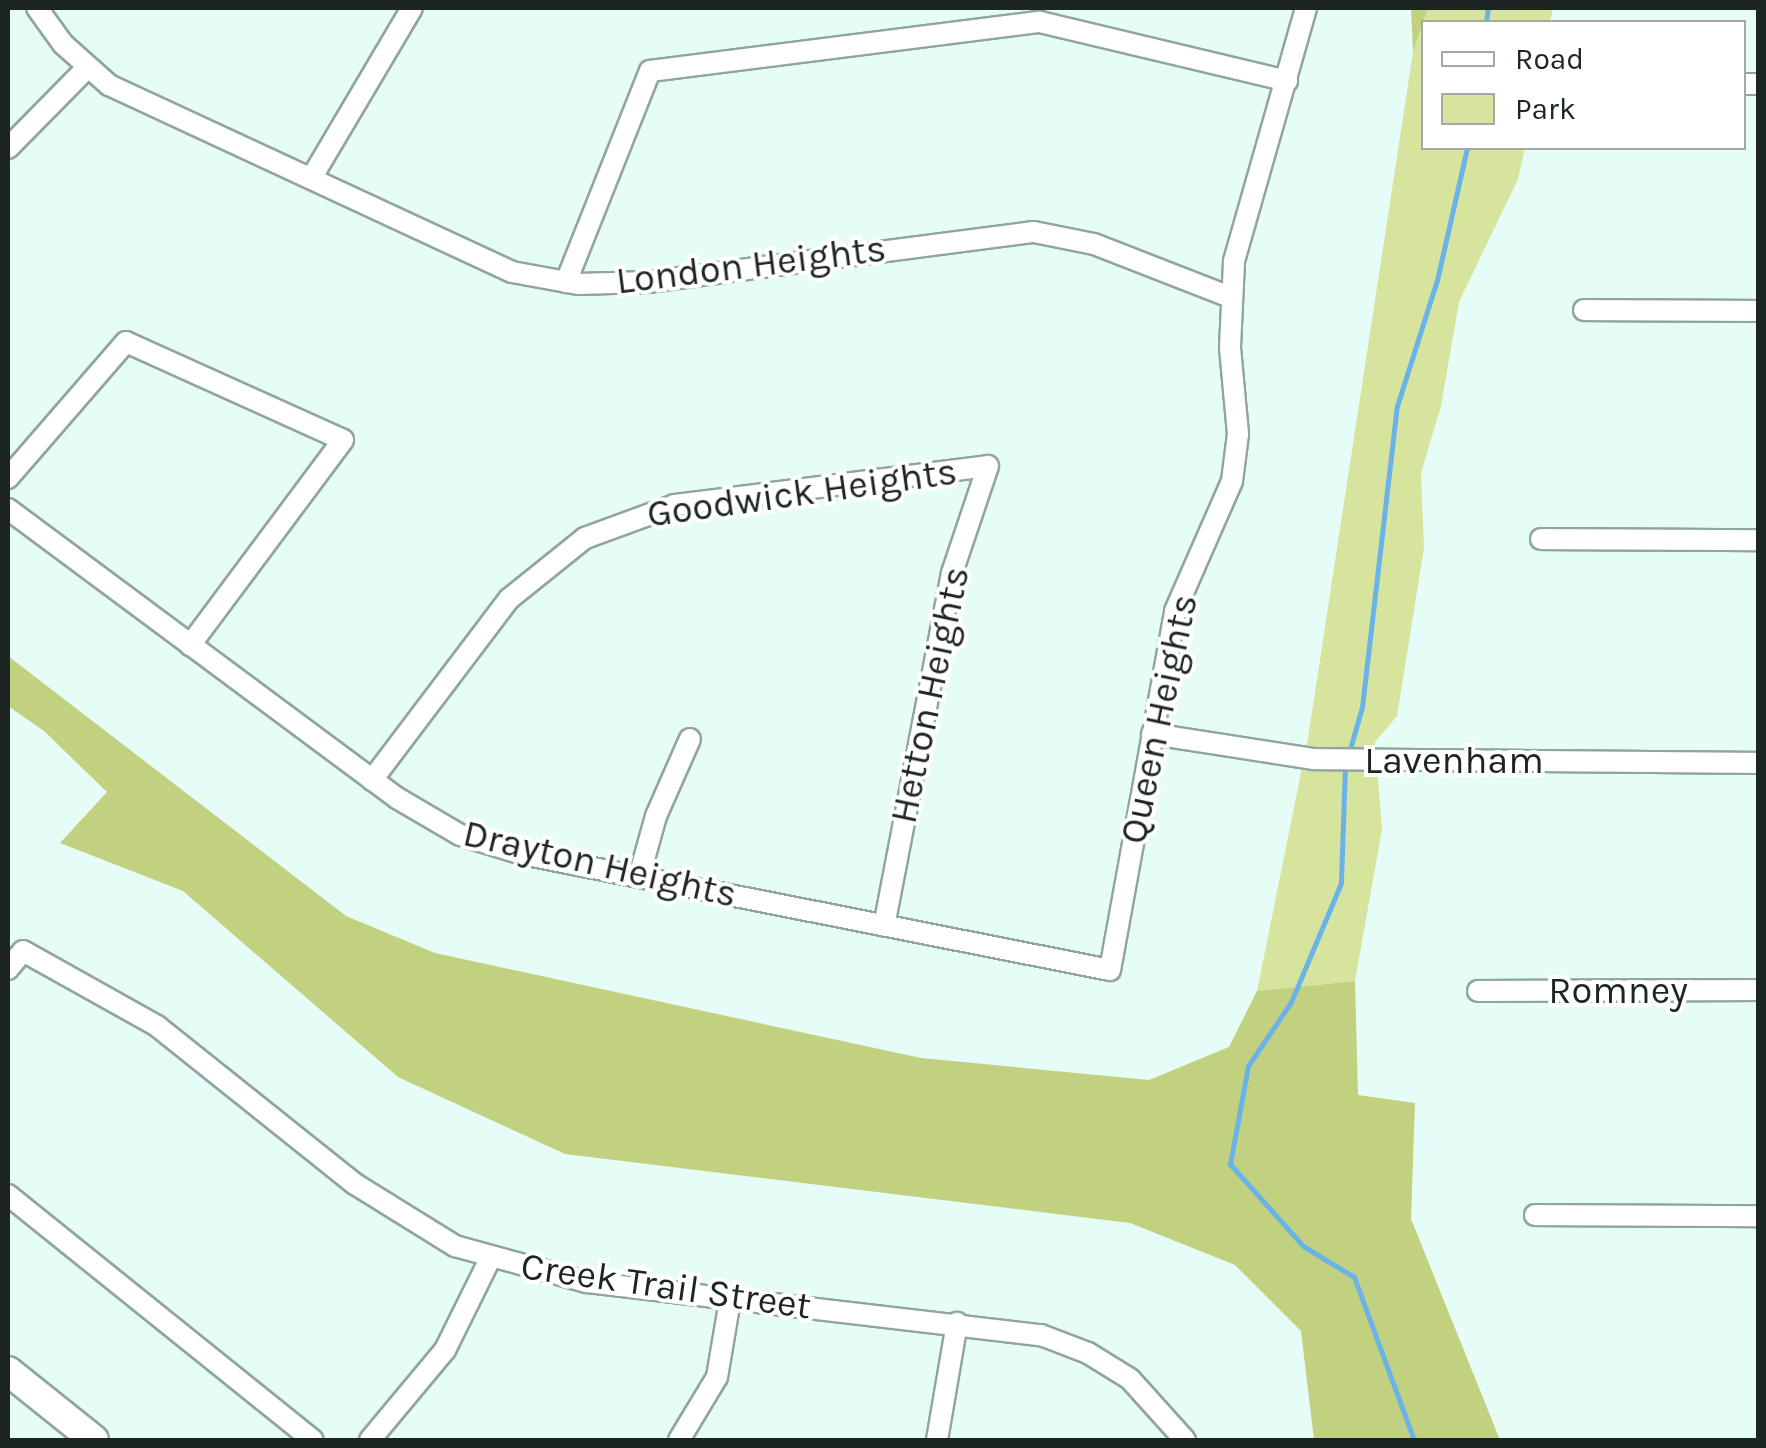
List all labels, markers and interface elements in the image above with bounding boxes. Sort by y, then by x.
legend [1421,20,1746,150]
text: Road [1515,41,1584,77]
text: Park [1515,91,1576,127]
street label: London Heights [613,226,889,304]
street label: Goodwick Heights [644,449,960,537]
street label: Hetton Heights [881,563,979,827]
street label: Queen Heights [1110,590,1208,848]
street label: Lavenham [1364,738,1544,784]
street label: Drayton Heights [459,810,741,918]
street label: Romney [1548,968,1688,1014]
street label: Creek Trail Street [518,1243,814,1329]

